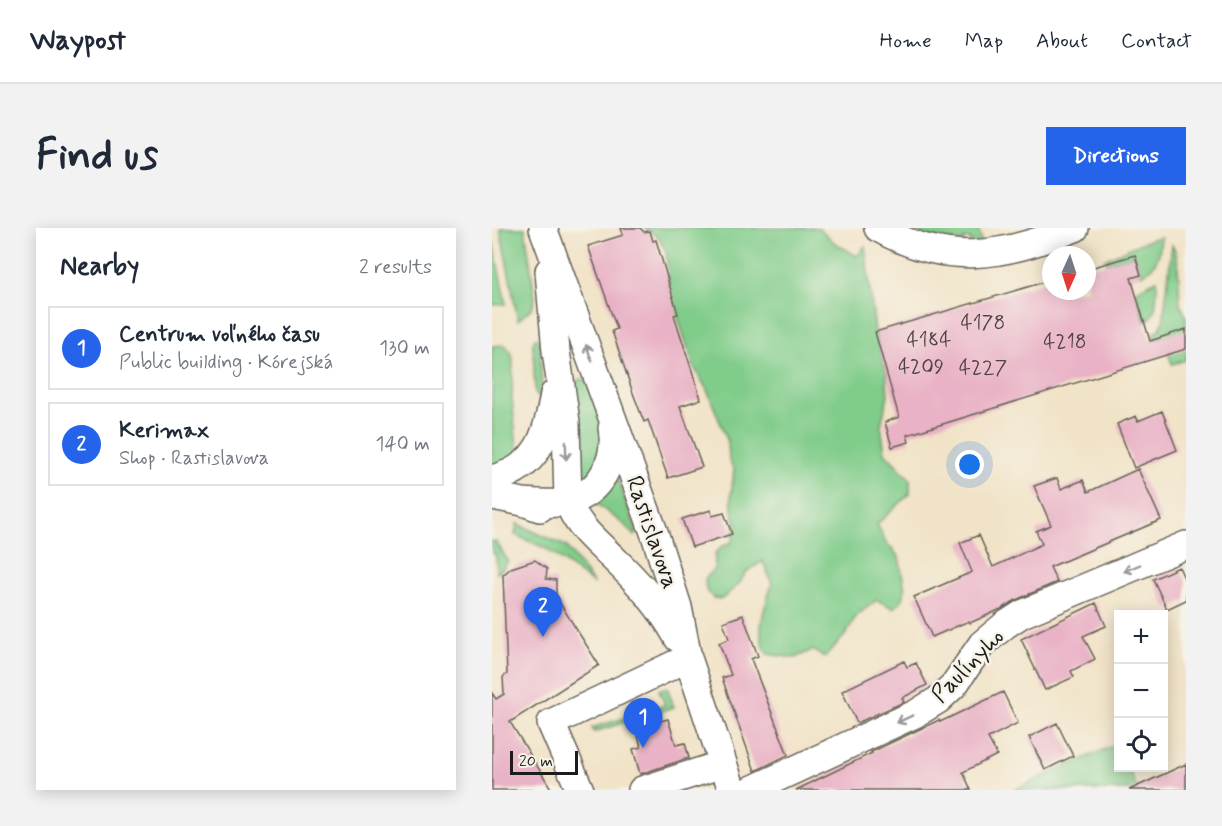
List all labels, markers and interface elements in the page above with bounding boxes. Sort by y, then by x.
text: Waypost [30,23,126,60]
text: Home [880,27,932,55]
text: Map [965,27,1003,55]
text: About [1036,27,1088,55]
text: Contact [1121,27,1192,55]
button: Directions [1046,127,1186,185]
text: Find us [36,129,158,184]
north arrow [1042,246,1096,300]
text: Nearby [60,250,139,284]
text: 2 results [359,254,432,281]
house number: 4178 [961,309,1005,337]
text: Centrum voľného času [119,321,320,349]
house number: 4184 [907,326,951,354]
house number: 4218 [1043,328,1087,356]
text: 1 [77,335,86,362]
text: 130 m [379,335,430,362]
one-way arrow [583,344,594,363]
text: Public building · Kórejská [119,349,333,376]
house number: 4209 [898,353,944,381]
house number: 4227 [959,354,1008,382]
text: Kerimax [119,417,209,445]
text: 2 [77,431,86,458]
text: 140 m [376,431,430,458]
one-way arrow [560,440,572,460]
text: Shop · Rastislavova [119,445,269,472]
your location [955,450,984,479]
street label: Rastislavova [618,472,685,593]
one-way arrow [1123,563,1142,574]
pin: 2 [524,588,562,637]
map controls [1114,610,1168,772]
button: + [1114,610,1168,664]
street label: Paulínyho [925,622,1011,710]
button: − [1114,664,1168,718]
pin: 1 [624,698,662,748]
one-way arrow [896,713,914,725]
button: locate [1114,718,1168,772]
scale bar [510,748,578,776]
text: 20 m [519,751,553,772]

